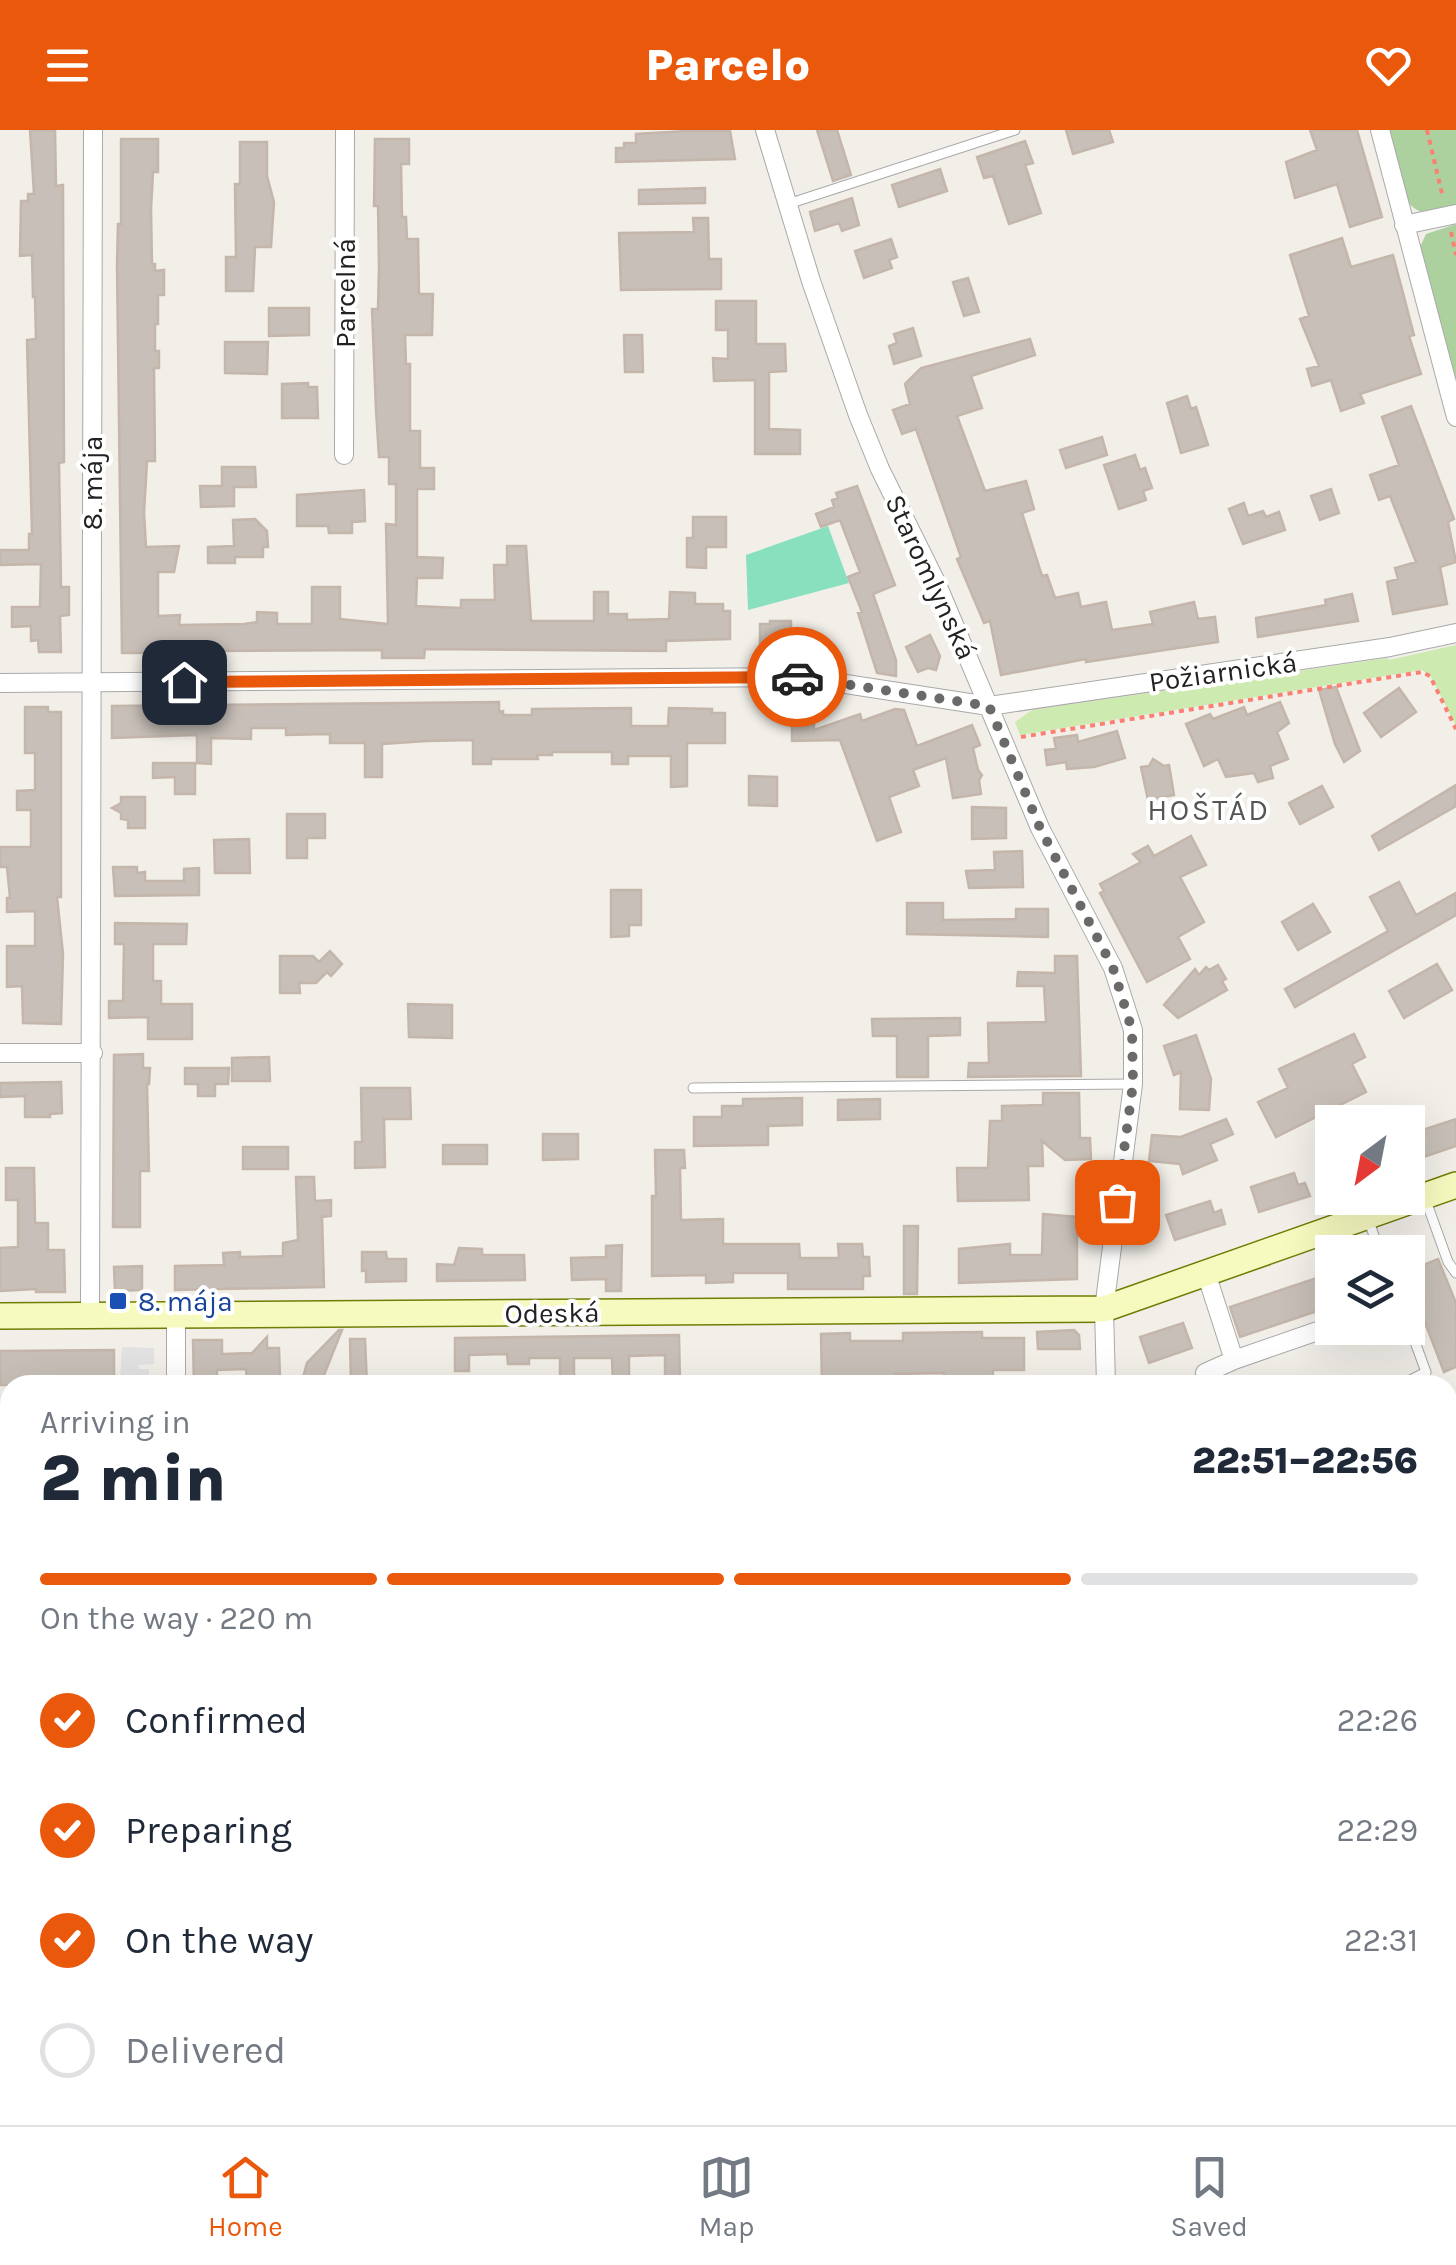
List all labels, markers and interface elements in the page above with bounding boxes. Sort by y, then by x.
icon: menu [40,38,95,93]
icon: heart [1361,38,1416,93]
text: Parcelo [646,39,810,91]
street label: Parcelná [329,238,362,348]
street label: 8. mája [76,436,109,530]
street label: Staromlynská [878,489,984,665]
courier [747,627,847,727]
pin [142,640,227,725]
street label: Požiarnická [1147,645,1299,699]
icon: car [770,650,825,705]
icon: home [157,655,212,710]
district label: HOŠTÁD [1147,792,1271,828]
north arrow [1315,1105,1425,1215]
map controls [1315,1105,1425,1345]
pin [1075,1160,1160,1245]
icon: bag [1090,1175,1145,1230]
button: layers [1315,1235,1425,1345]
place label: 8. mája [138,1285,233,1318]
marker: 8. mája [107,1290,129,1312]
street label: Odeská [504,1296,600,1330]
text: Arriving in [40,1404,191,1441]
text: 22:51–22:56 [1192,1438,1418,1483]
text: 2 min [40,1440,226,1516]
text: On the way · 220 m [40,1600,313,1637]
icon: check [40,1693,95,1748]
text: Confirmed [125,1698,308,1743]
text: 22:26 [1337,1702,1418,1739]
icon: check [40,1803,95,1858]
text: Preparing [125,1808,292,1853]
text: 22:29 [1336,1812,1418,1849]
icon: check [40,1913,95,1968]
text: On the way [125,1918,313,1963]
text: 22:31 [1344,1922,1418,1959]
text: Delivered [125,2028,286,2073]
tab: Home [208,2150,283,2243]
tab: Map [699,2150,754,2243]
tab: Saved [1171,2150,1248,2243]

